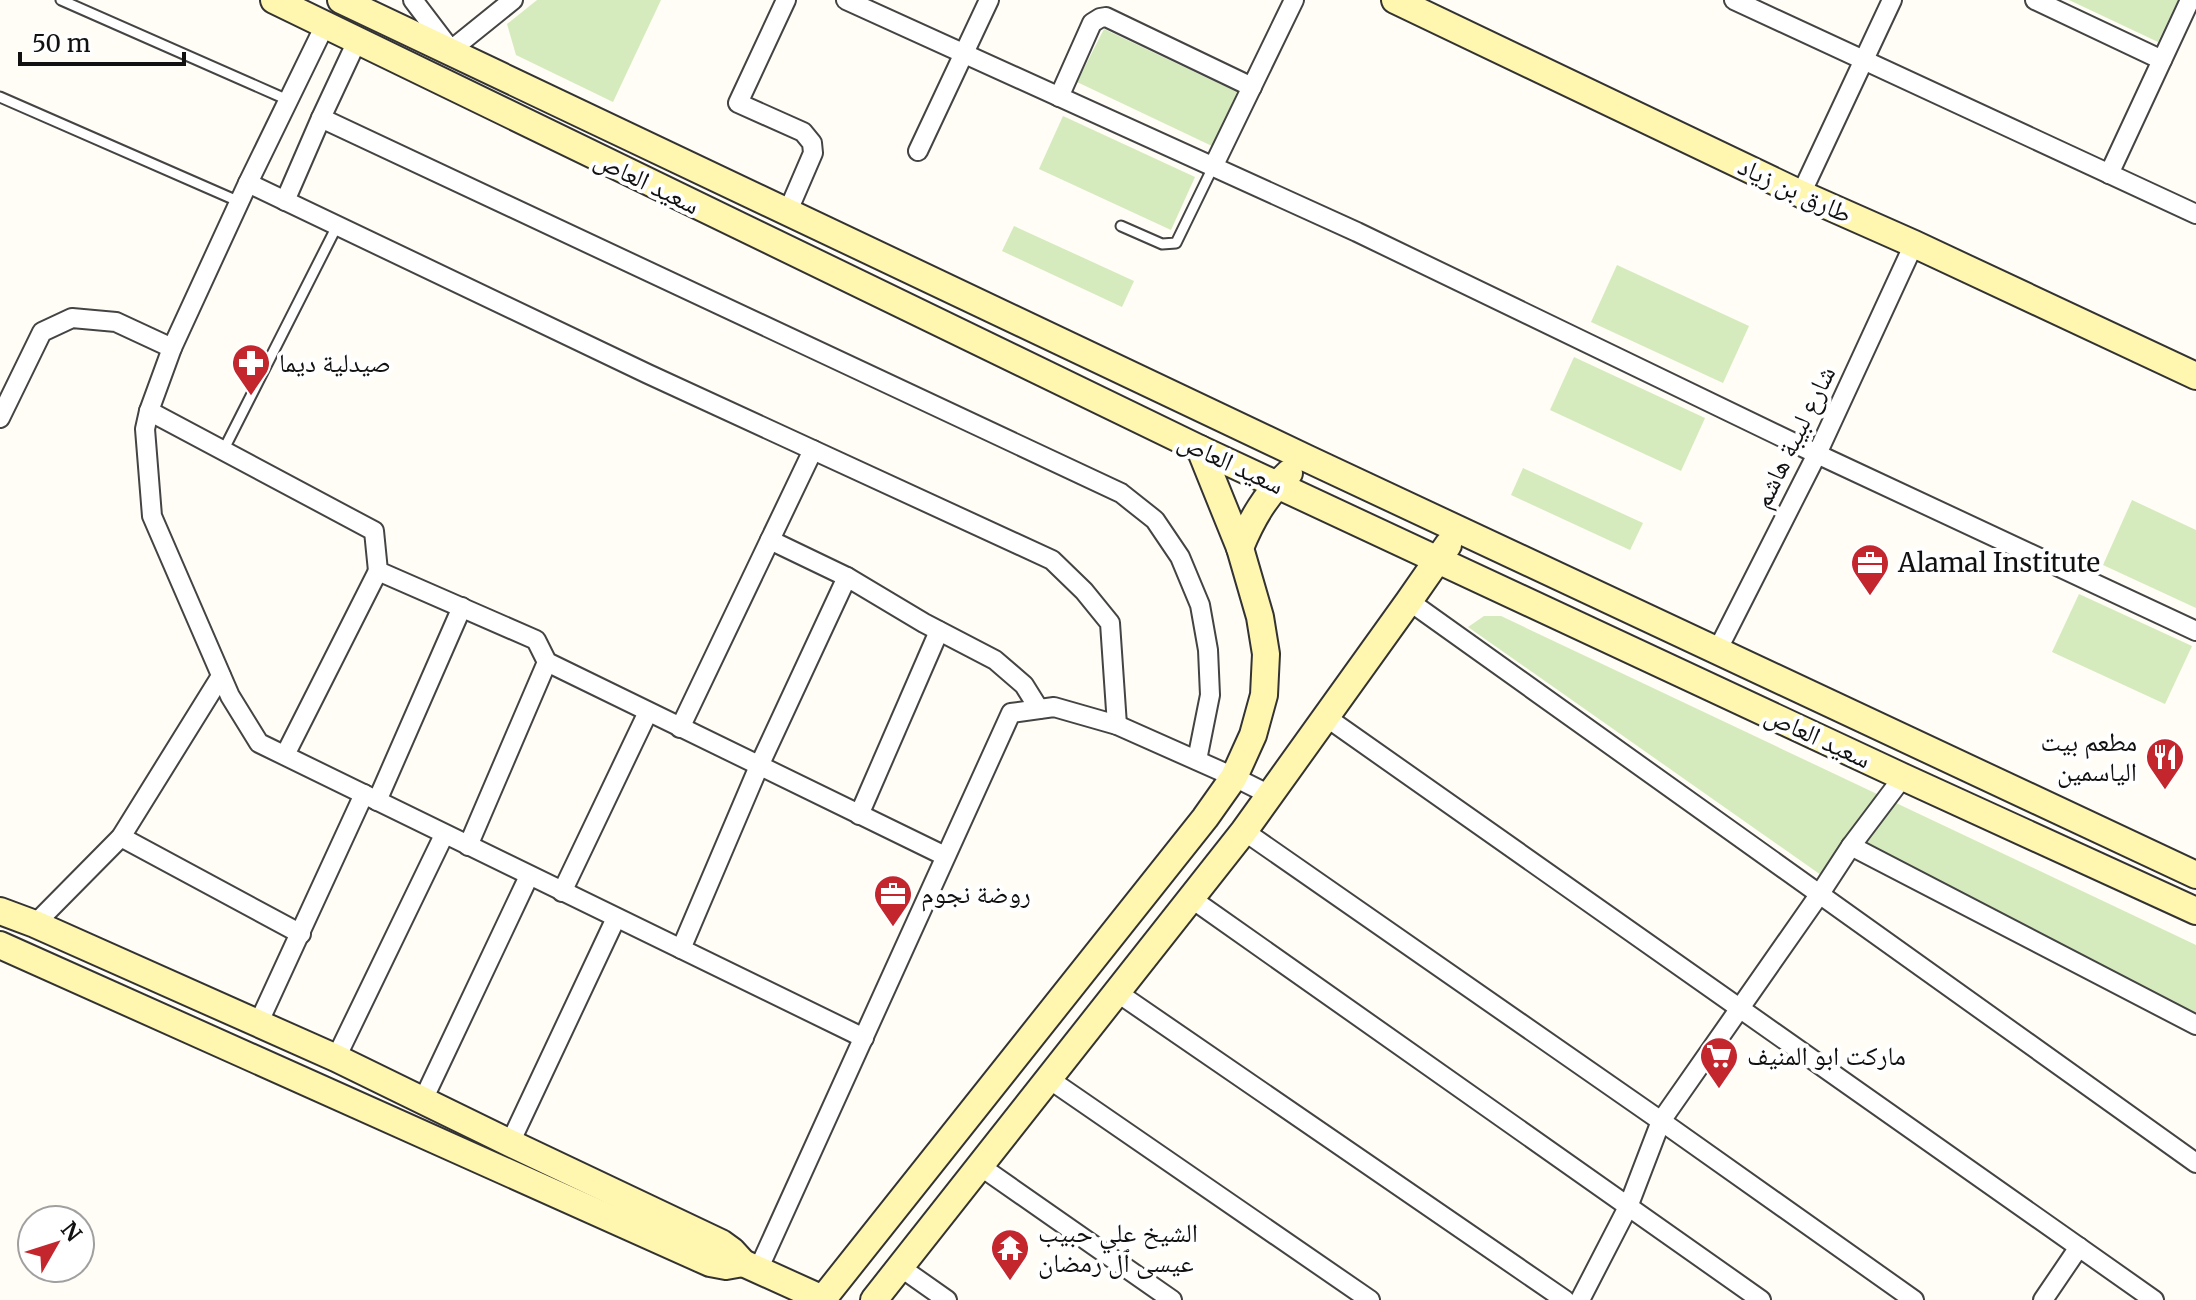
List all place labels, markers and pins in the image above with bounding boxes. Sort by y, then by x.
pharmacy icon: صيدلية ديما [230,342,272,397]
place label: صيدلية ديما [279,346,391,379]
office icon: Alamal Institute [1849,542,1891,597]
place label: Alamal Institute [1897,546,2100,579]
place label: مطعم بيت الياسمين [2040,725,2137,788]
restaurant icon: مطعم بيت الياسمين [2144,736,2186,791]
office icon: روضة نجوم [872,873,914,928]
place label: روضة نجوم [921,877,1031,912]
supermarket icon: ماركت ابو المنيف [1698,1035,1740,1090]
place label: ماركت ابو المنيف [1747,1039,1906,1072]
place label: الشيخ علي حبيب عيسى ٱل رمضان [1038,1216,1198,1279]
temple icon: الشيخ علي حبيب عيسى ٱل رمضان [989,1227,1031,1282]

